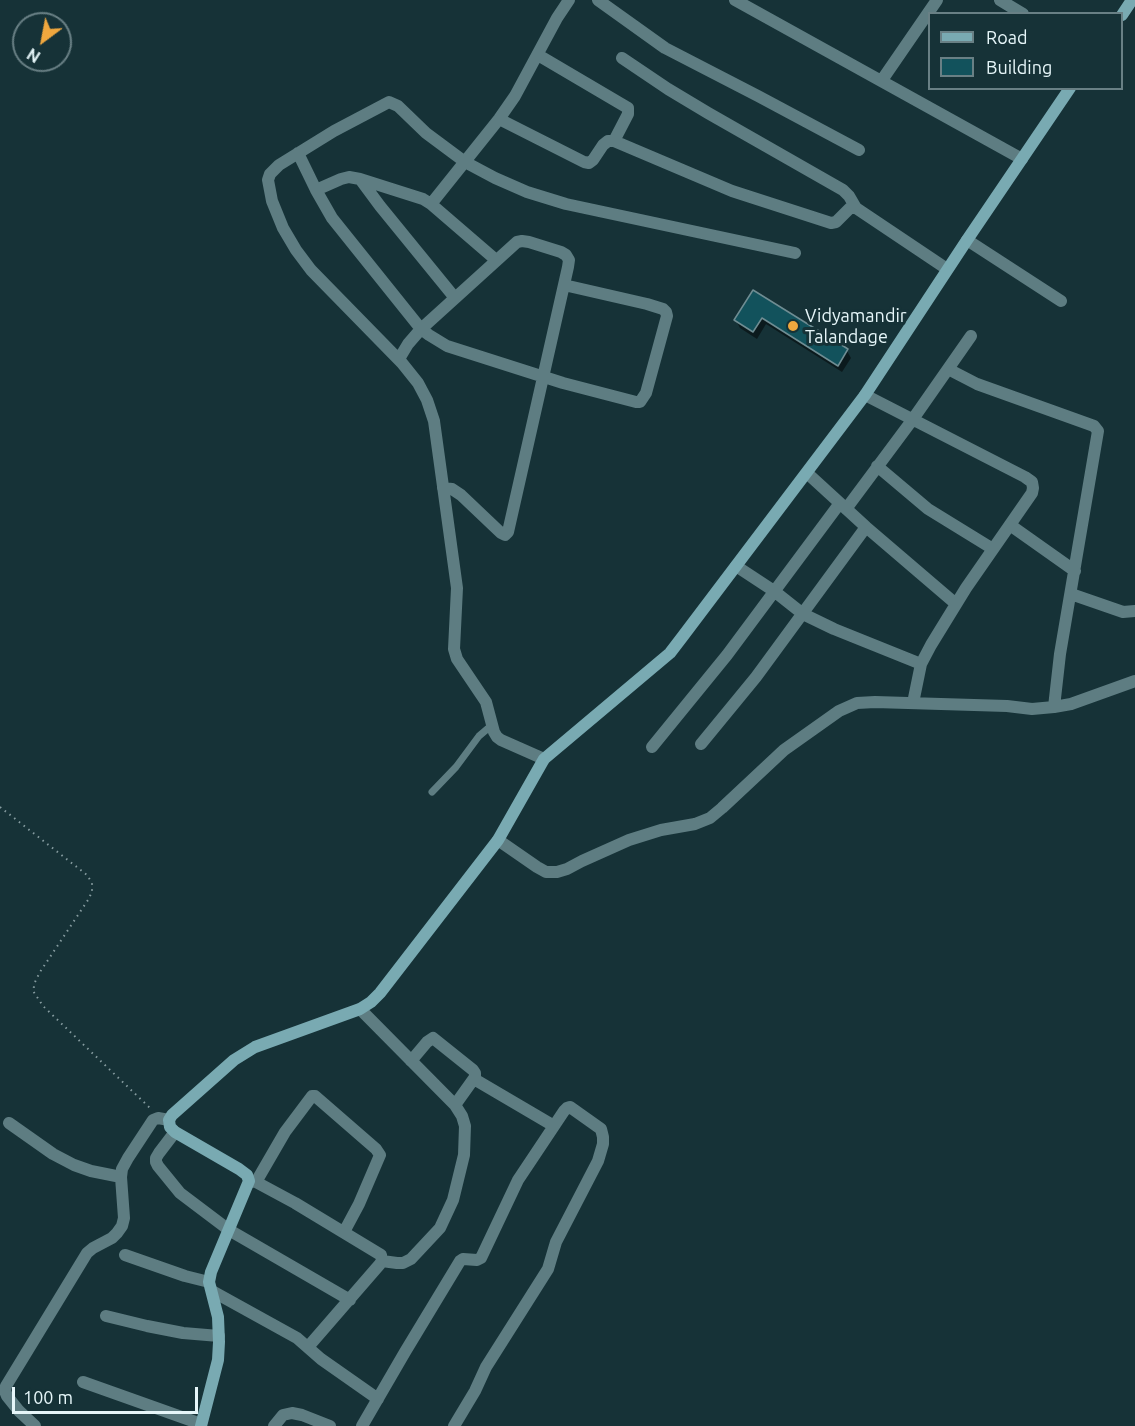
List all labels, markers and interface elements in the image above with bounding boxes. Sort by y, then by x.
north arrow [12,12,72,72]
legend [928,12,1123,90]
text: Road [986,27,1028,47]
text: N [24,45,43,66]
text: Building [986,57,1052,77]
place label: Vidyamandir Talandage [805,305,907,348]
marker: Vidyamandir Talandage [786,319,800,333]
scale bar [15,1375,201,1413]
text: 100 m [23,1387,73,1407]

